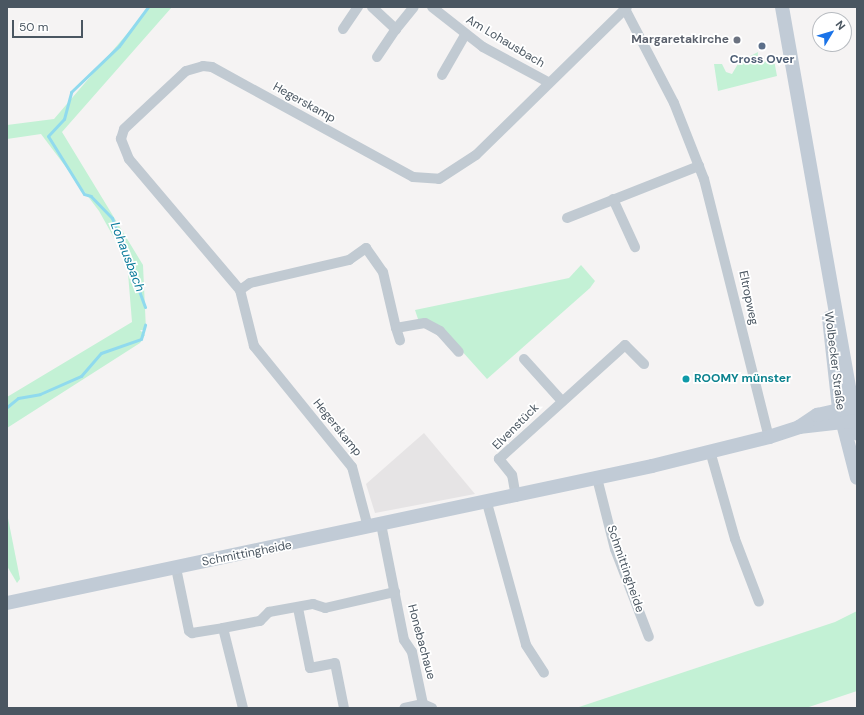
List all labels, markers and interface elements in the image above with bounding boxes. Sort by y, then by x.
scale bar [14,12,85,38]
north arrow [812,12,852,52]
street label: Am Lohausbach [463,13,547,71]
text: N [833,18,849,33]
text: 50 m [19,19,48,35]
place label: Margaretakirche [631,33,729,47]
marker: Margaretakirche [732,35,742,45]
marker: Cross Over [757,41,767,51]
place label: Cross Over [730,53,794,67]
street label: Hegerskamp [270,80,338,126]
water label: Lohausbach [107,220,147,294]
street label: Eltropweg [735,270,761,326]
street label: Wolbecker Straße [821,311,847,411]
place label: ROOMY münster [694,372,791,386]
marker: ROOMY münster [681,374,691,384]
street label: Hegerskamp [310,396,364,460]
street label: Elvenstück [490,401,542,453]
street label: Schmittingheide [603,524,647,614]
street label: Schmittingheide [201,538,293,570]
street label: Honebachaue [404,603,438,681]

